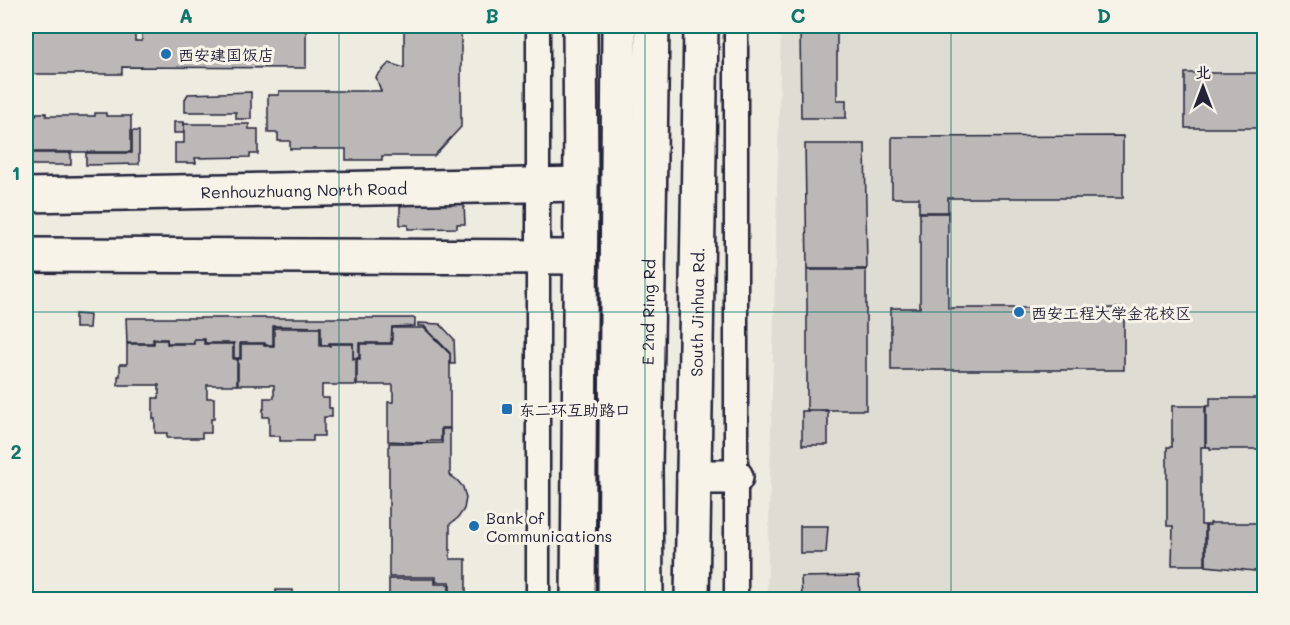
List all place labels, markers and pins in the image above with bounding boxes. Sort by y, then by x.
place label: 西安建国饭店 [178,44,274,65]
marker: 西安建国饭店 [159,47,173,61]
place label: 西安工程大学金花校区 [1031,302,1191,323]
marker: 西安工程大学金花校区 [1012,305,1026,319]
place label: 东二环互助路口 [519,399,631,420]
marker: 东二环互助路口 [500,402,514,416]
place label: Bank of Communications [486,507,612,546]
marker: Bank of Communications [467,519,481,533]

